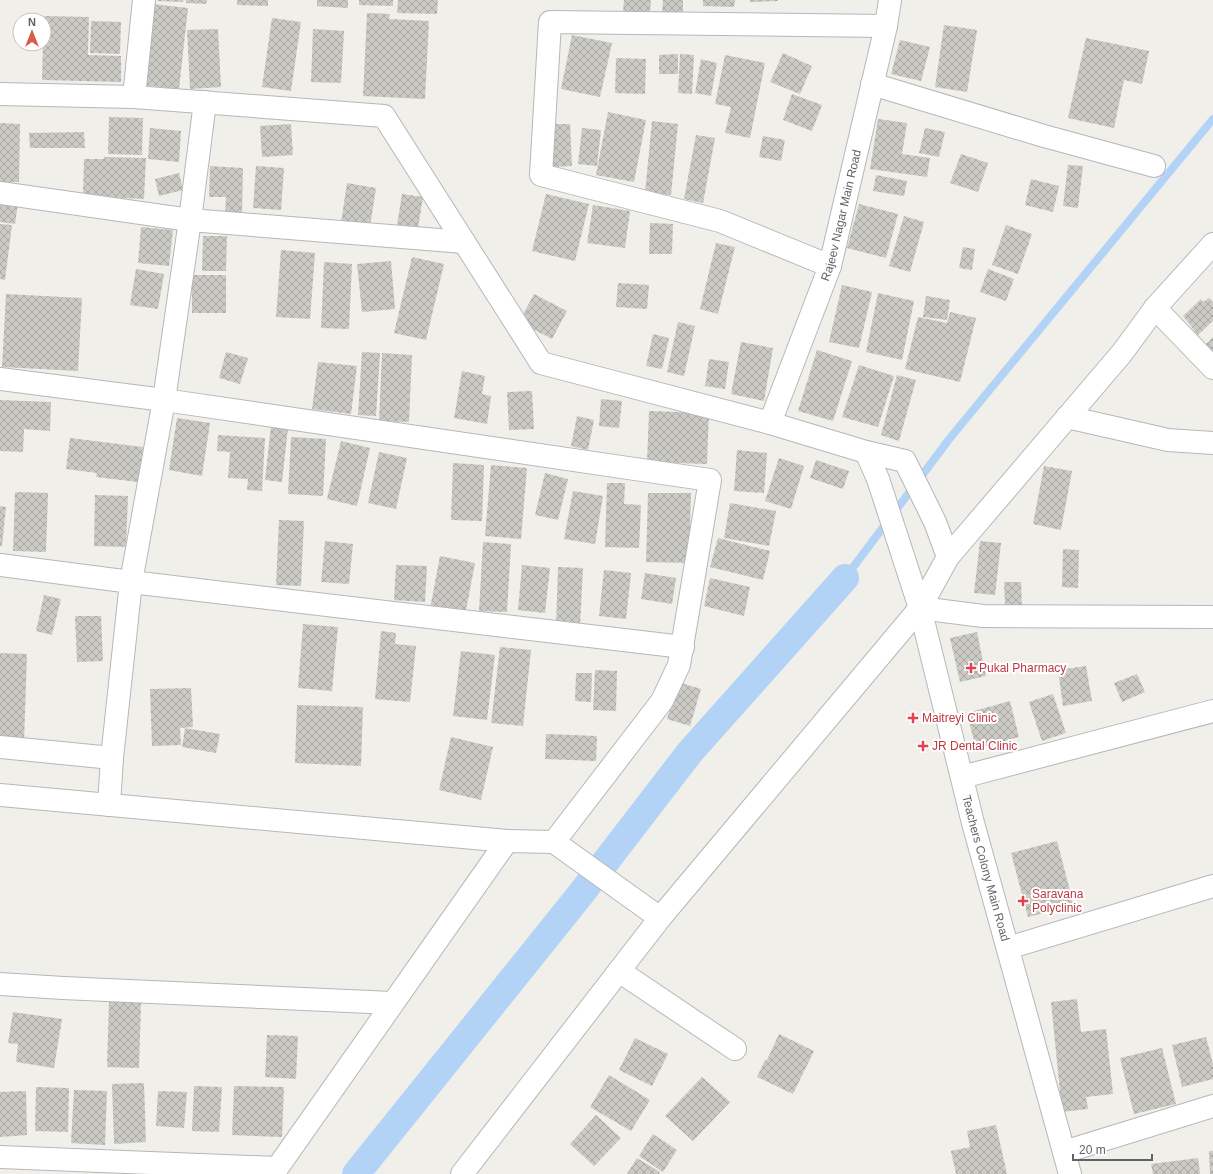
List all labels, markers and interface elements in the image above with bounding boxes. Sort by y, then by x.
north arrow [12,12,52,52]
text: N [28,16,36,28]
street label: Rajeev Nagar Main Road [818,148,864,283]
place label: Pukal Pharmacy [979,661,1066,675]
marker: Pukal Pharmacy [966,663,976,673]
place label: Maitreyi Clinic [922,711,997,725]
marker: Maitreyi Clinic [907,712,919,724]
place label: JR Dental Clinic [932,739,1017,753]
marker: JR Dental Clinic [917,740,929,752]
street label: Teachers Colony Main Road [959,794,1012,943]
place label: Saravana Polyclinic [1032,887,1084,915]
marker: Saravana Polyclinic [1017,895,1029,907]
scale bar [1073,1136,1152,1162]
text: 20 m [1079,1143,1106,1157]

